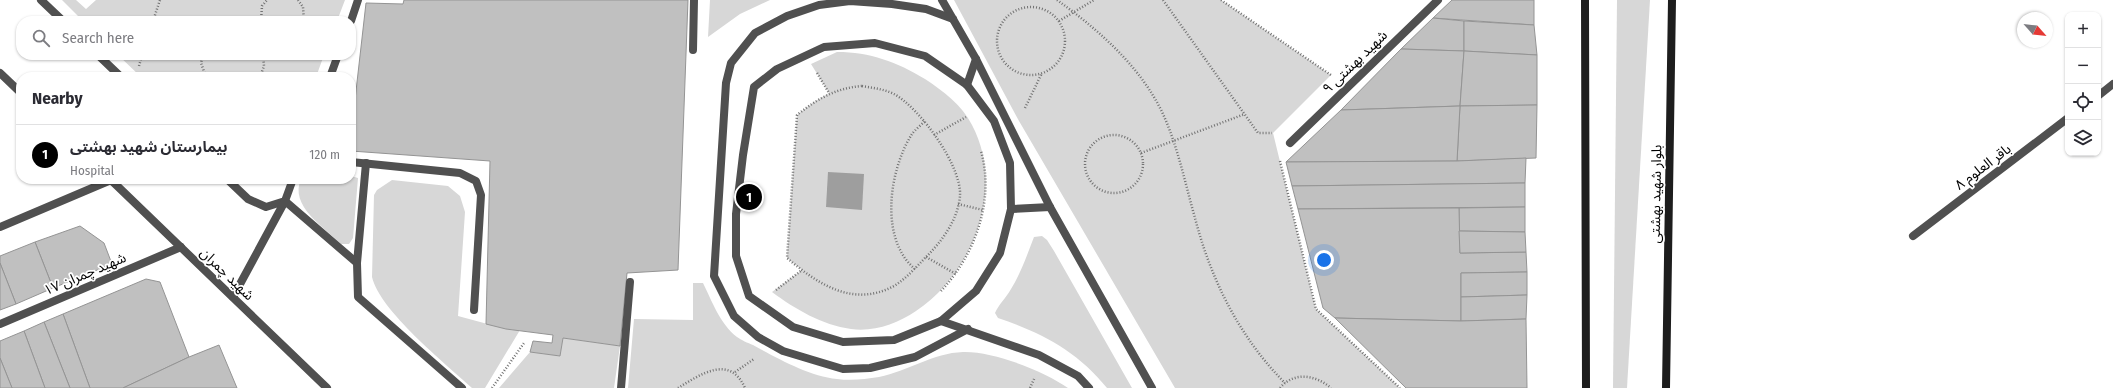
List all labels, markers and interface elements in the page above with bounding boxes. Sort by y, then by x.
north arrow [2017,12,2053,48]
map controls [2065,12,2101,156]
button: + [2065,12,2101,48]
search box [16,16,356,60]
icon: search [30,27,52,49]
street label: شهید بهشتی ۹ [1319,27,1391,97]
text: Search here [62,29,134,47]
button: − [2065,48,2101,84]
button: locate [2065,84,2101,120]
text: Nearby [32,88,83,109]
button: layers [2065,120,2101,156]
text: بیمارستان شهید بهشتی [70,138,227,156]
street label: باقر العلوم ۸ [1951,140,2016,195]
street label: بلوار شهید بهشتی [1647,144,1665,243]
text: 1 [42,147,48,162]
text: 120 m [309,147,340,162]
text: Hospital [70,163,114,178]
pin: 1 [736,182,762,212]
street label: شهید چمران [196,244,258,305]
street label: شهید چمران ۱۷ [41,249,129,300]
your location [1314,250,1334,270]

